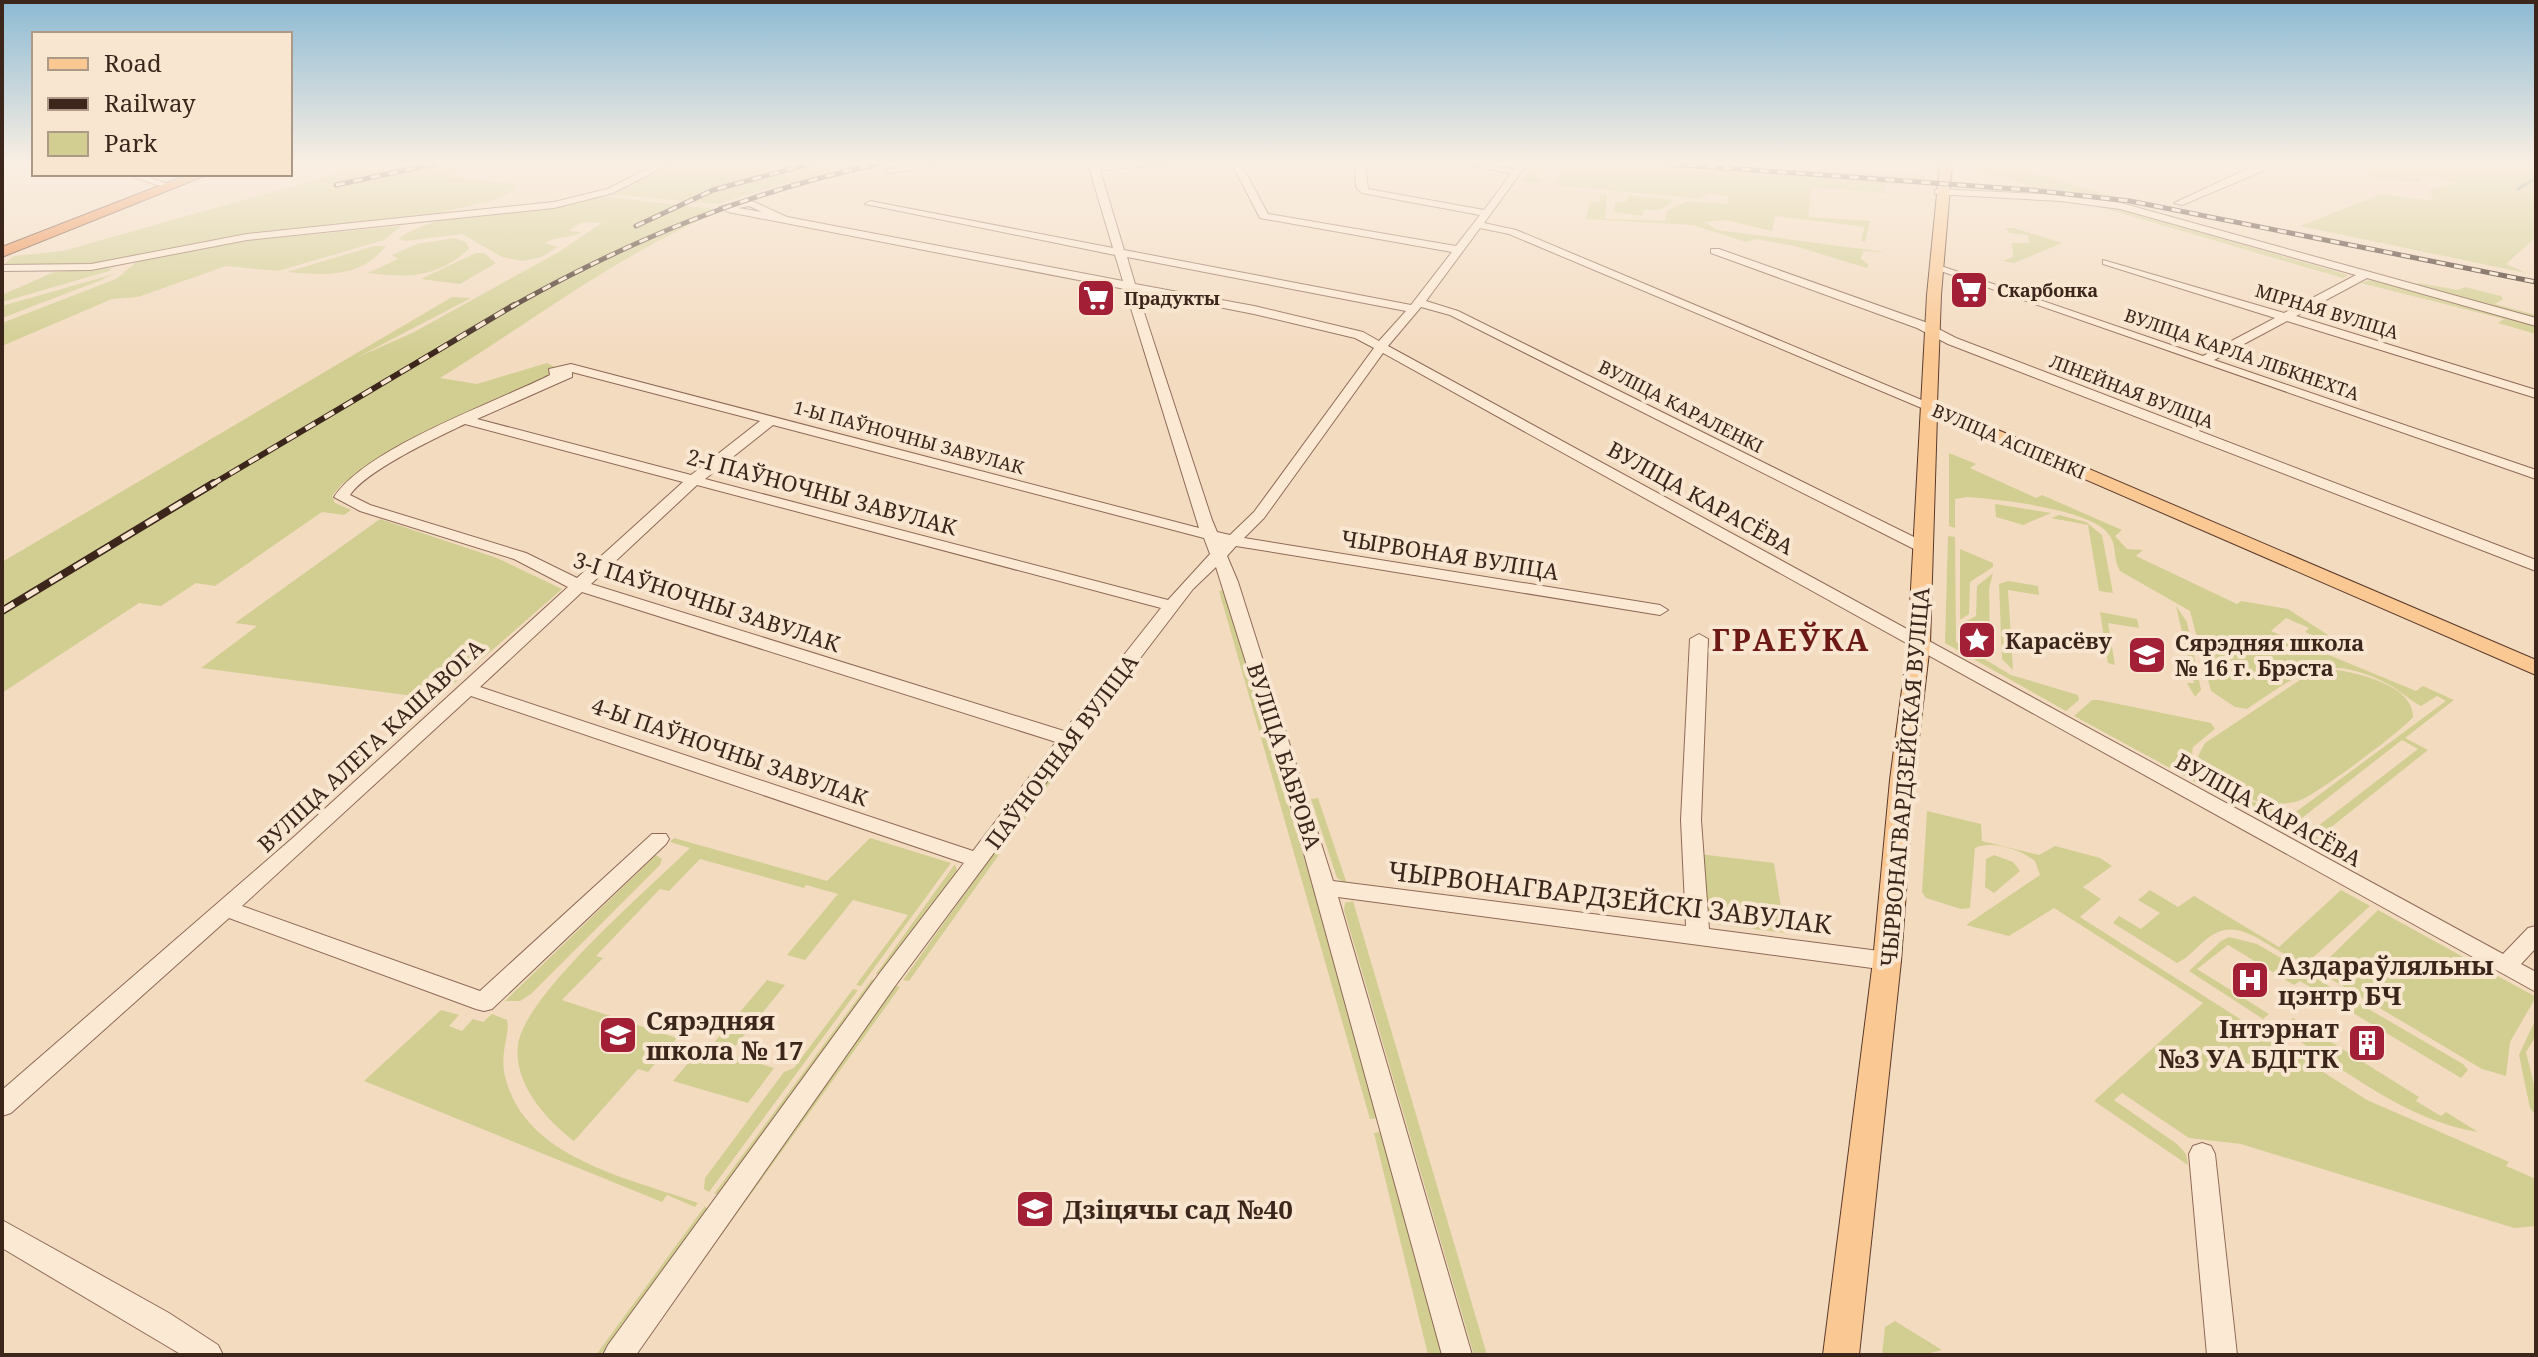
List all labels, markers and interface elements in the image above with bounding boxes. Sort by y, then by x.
legend [32,32,292,176]
text: Road [104,46,162,79]
text: Railway [104,86,196,119]
text: Park [104,126,158,159]
supermarket icon: Скарбонка [1948,269,1990,311]
supermarket icon: Прадукты [1075,277,1117,319]
place label: Скарбонка [1997,278,2098,302]
street label: МІРНАЯ ВУЛІЦА [2252,278,2402,344]
place label: Прадукты [1124,286,1220,310]
street label: ВУЛІЦА КАРЛА ЛІБКНЕХТА [2121,302,2363,406]
street label: ЛІНЕЙНАЯ ВУЛІЦА [2047,349,2218,433]
street label: ВУЛІЦА КАРАЛЕНКІ [1594,354,1768,458]
street label: 1-Ы ПАЎНОЧНЫ ЗАВУЛАК [791,395,1027,479]
street label: ВУЛІЦА АСІПЕНКІ [1929,398,2089,484]
street label: ВУЛІЦА КАРАСЁВА [1602,433,1800,561]
street label: 2-І ПАЎНОЧНЫ ЗАВУЛАК [684,440,961,542]
street label: ЧЫРВОНАЯ ВУЛІЦА [1339,522,1561,586]
street label: 3-І ПАЎНОЧНЫ ЗАВУЛАК [570,544,845,658]
street label: ЧЫРВОНАГВАРДЗЕЙСКАЯ ВУЛІЦА [1872,585,1936,968]
district label: ГРАЕЎКА [1712,619,1870,660]
place icon: Карасёву [1956,619,1998,661]
place label: Карасёву [2005,625,2113,655]
place label: Сярэдняя школа № 16 г. Брэста [2175,627,2364,682]
street label: ВУЛІЦА АЛЕГА КАШАВОГА [250,632,490,858]
school or university icon: Сярэдняя школа № 16 г. Брэста [2126,634,2168,676]
street label: ПАЎНОЧНАЯ ВУЛІЦА [978,647,1144,855]
street label: ВУЛІЦА БАБРОВА [1241,659,1329,854]
street label: 4-Ы ПАЎНОЧНЫ ЗАВУЛАК [588,690,873,813]
street label: ВУЛІЦА КАРАСЁВА [2170,745,2368,873]
street label: ЧЫРВОНАГВАРДЗЕЙСКІ ЗАВУЛАК [1386,852,1835,942]
place label: Аздараўляльны цэнтр БЧ [2278,947,2494,1013]
hospital icon: Аздараўляльны цэнтр БЧ [2229,959,2271,1001]
place label: Сярэдняя школа № 17 [646,1002,804,1068]
place label: Інтэрнат №3 УА БДГТК [2158,1010,2340,1076]
school or university icon: Сярэдняя школа № 17 [597,1014,639,1056]
building icon: Інтэрнат №3 УА БДГТК [2346,1022,2388,1064]
school or university icon: Дзіцячы сад №40 [1014,1188,1056,1230]
place label: Дзіцячы сад №40 [1063,1191,1293,1227]

